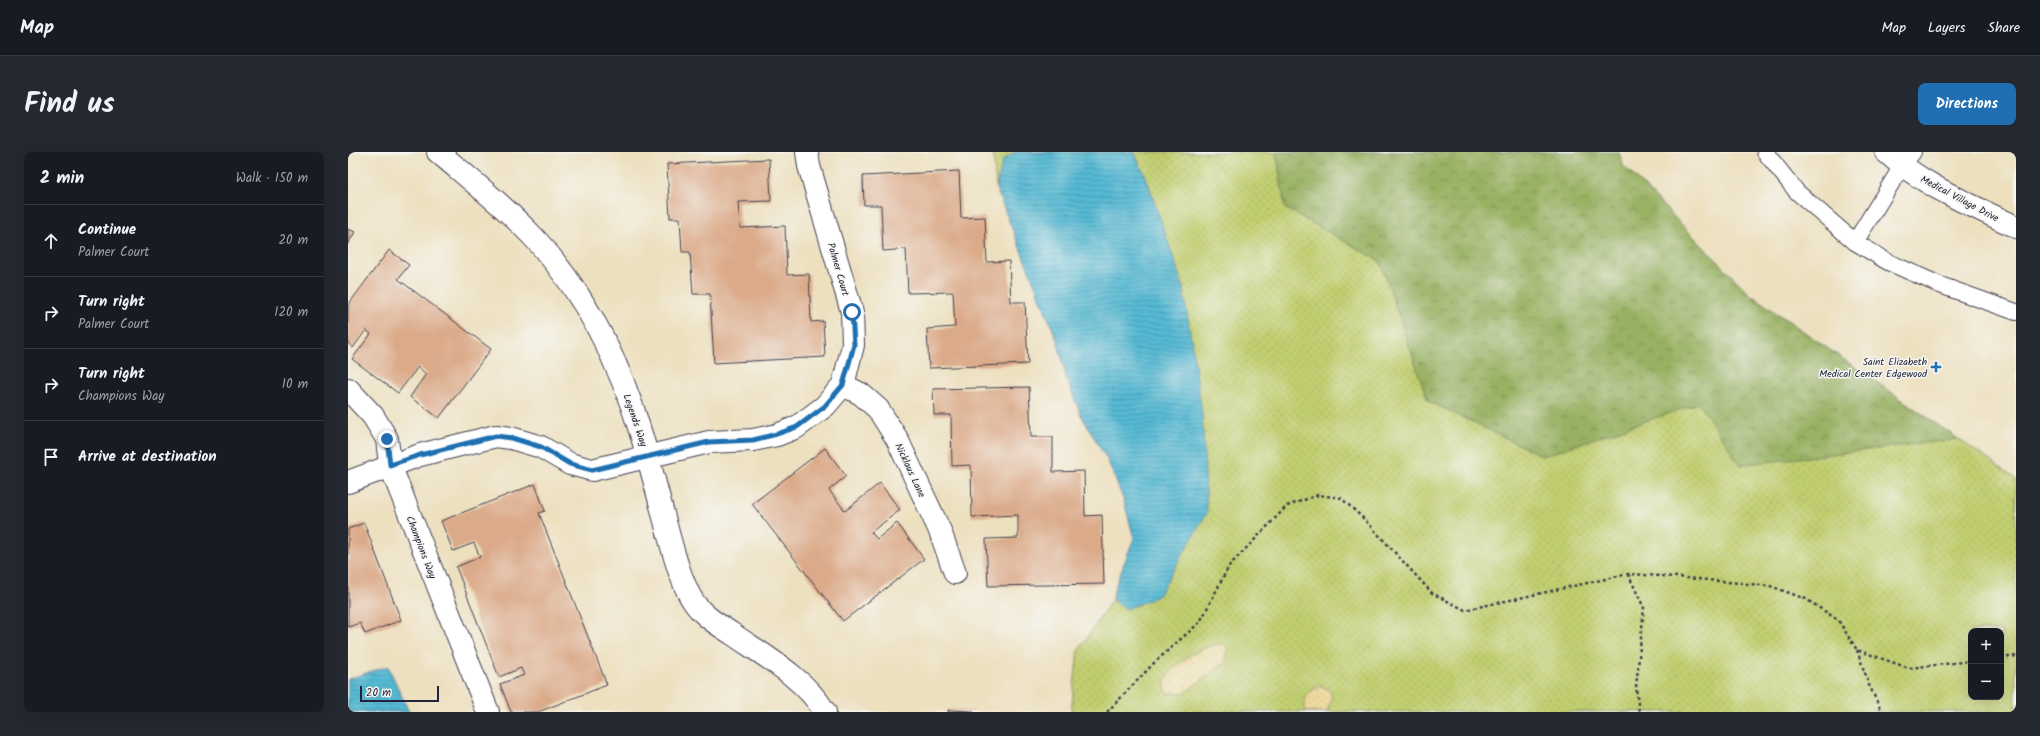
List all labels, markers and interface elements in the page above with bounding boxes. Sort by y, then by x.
text: Map [20,13,54,43]
text: Map [1882,17,1906,39]
text: Layers [1928,17,1966,39]
text: Share [1988,17,2020,39]
text: Find us [24,82,115,127]
button: Directions [1918,83,2016,125]
text: 2 min [40,165,84,192]
text: Walk · 150 m [236,168,308,189]
street label: Medical Village Drive [1917,171,2002,227]
text: Continue [78,218,136,242]
icon: ahead [40,230,62,252]
text: 20 m [278,230,308,251]
street label: Palmer Court [823,241,853,298]
text: Palmer Court [78,242,149,263]
text: Turn right [78,290,145,314]
icon: right [40,302,62,324]
text: 120 m [274,302,308,323]
route start [843,303,861,321]
text: Palmer Court [78,314,149,335]
place label: Saint Elizabeth Medical Center Edgewood [1819,354,1928,382]
marker: Saint Elizabeth Medical Center Edgewood [1930,361,1942,373]
text: Turn right [78,362,145,386]
icon: right [40,374,62,396]
text: 10 m [282,374,308,395]
text: Champions Way [78,386,164,407]
street label: Legends Way [619,392,652,449]
route end [378,430,396,448]
street label: Nicklaus Lane [890,441,930,501]
text: Arrive at destination [78,445,217,469]
icon: arrive [40,446,62,468]
street label: Champions Way [402,513,441,582]
map controls [1968,628,2004,700]
button: + [1968,628,2004,664]
button: − [1968,664,2004,700]
scale bar [360,684,439,703]
text: 20 m [366,684,391,702]

